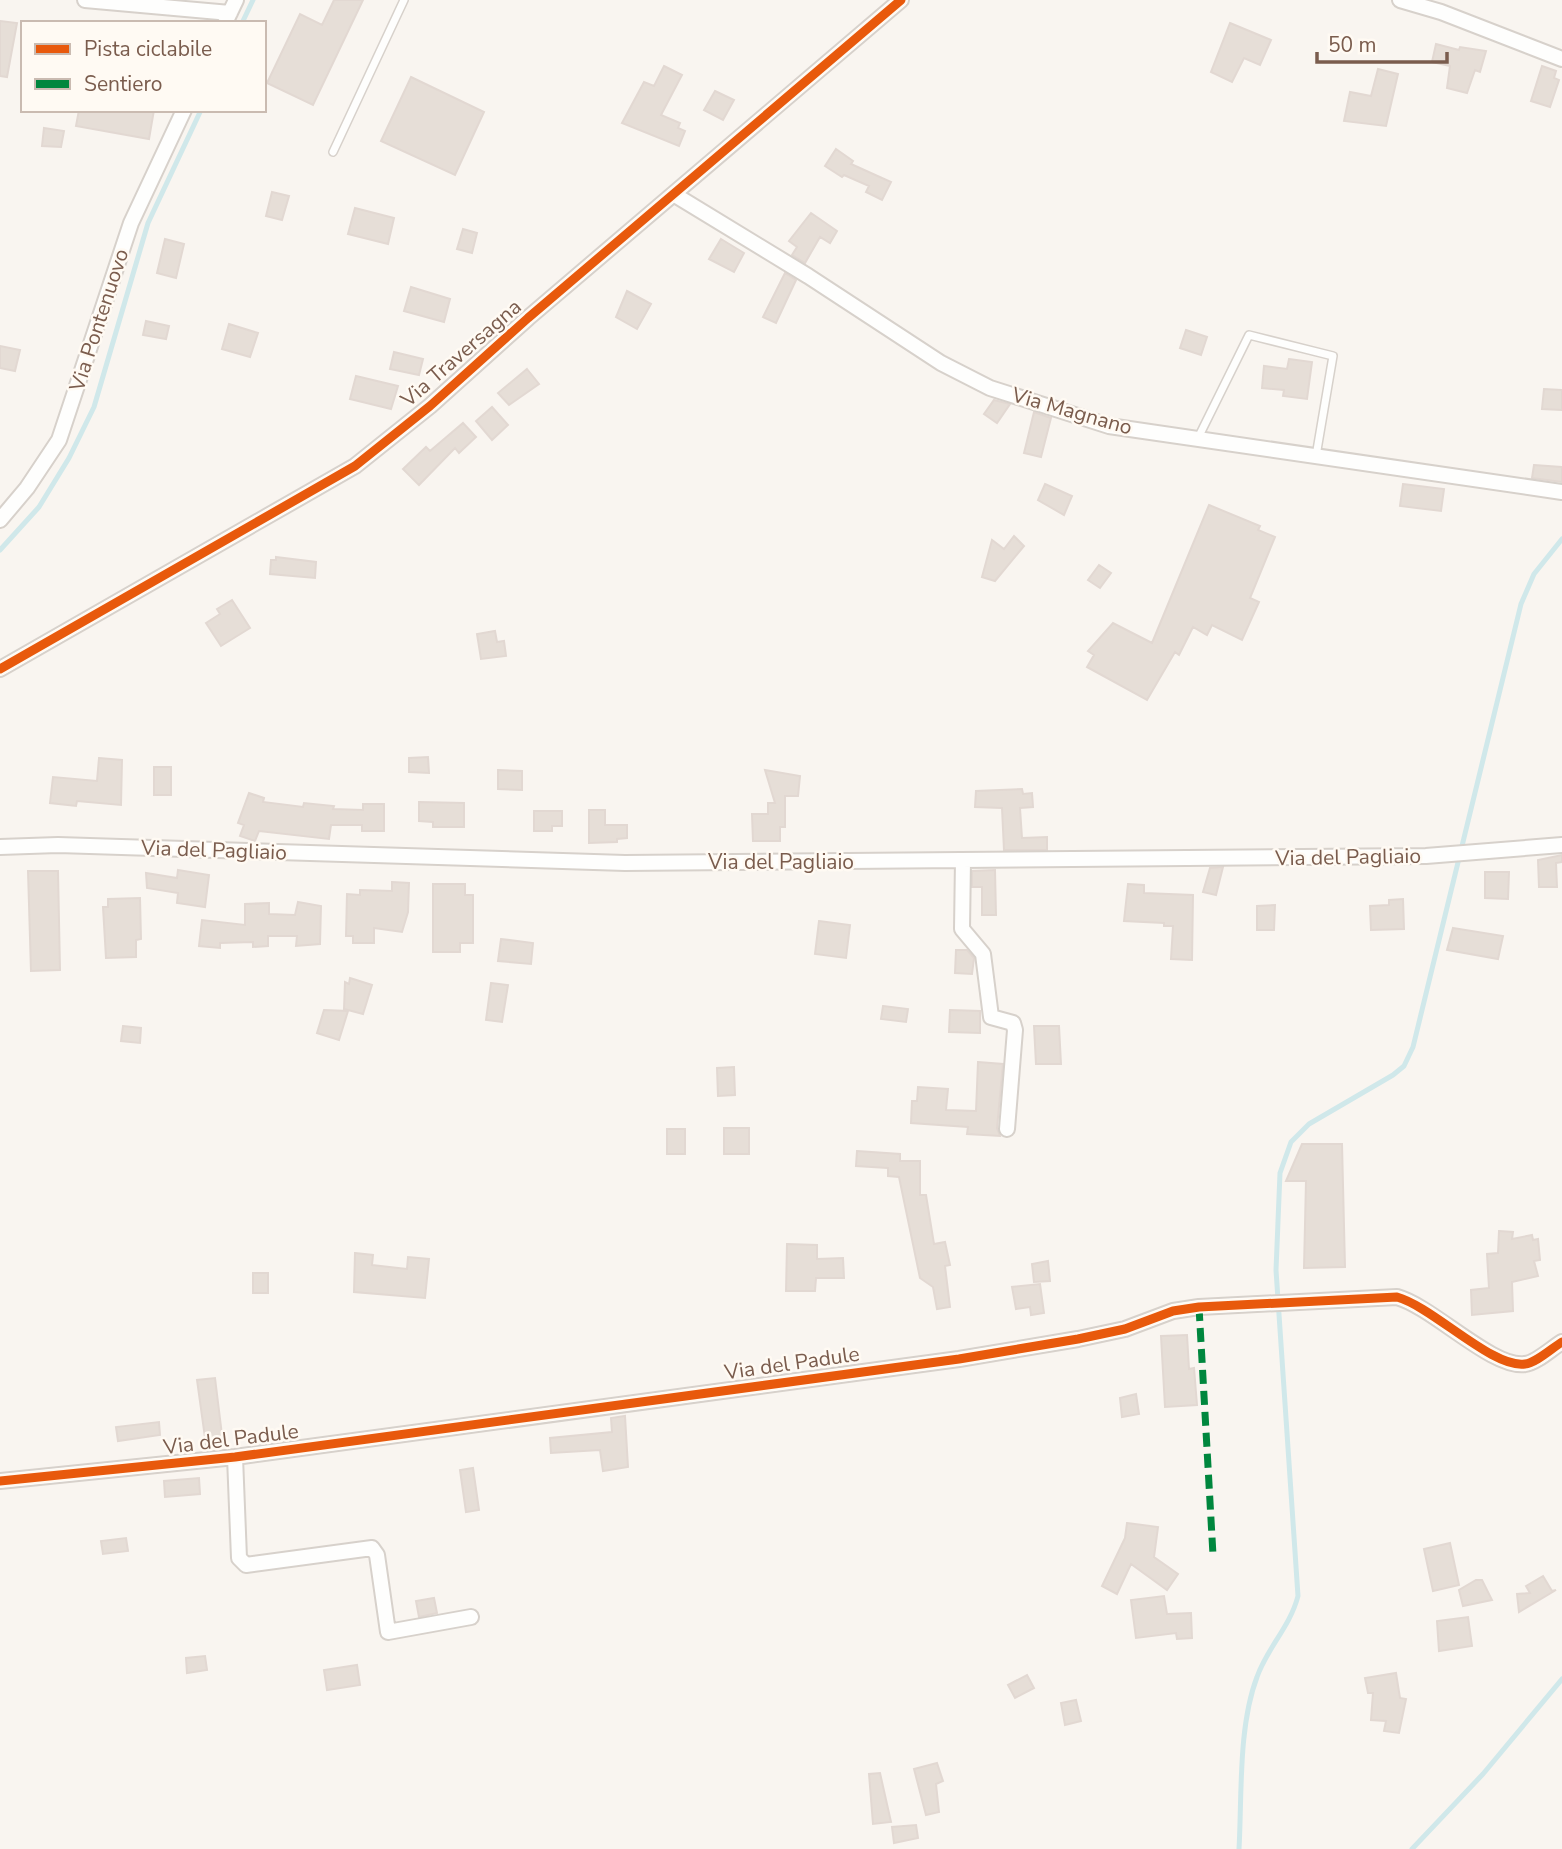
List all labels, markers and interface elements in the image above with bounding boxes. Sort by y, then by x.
legend [21,21,266,112]
scale bar [1317,21,1446,65]
text: 50 m [1328,31,1377,59]
text: Pista ciclabile [84,35,212,63]
text: Sentiero [84,70,162,98]
street label: Via Pontenuovo [62,245,135,396]
street label: Via Traversagna [394,293,527,414]
street label: Via Magnano [1008,380,1135,442]
street label: Via del Pagliaio [140,833,287,867]
street label: Via del Pagliaio [1274,842,1421,872]
street label: Via del Pagliaio [707,848,854,876]
street label: Via del Padule [722,1340,861,1386]
street label: Via del Padule [161,1417,300,1461]

